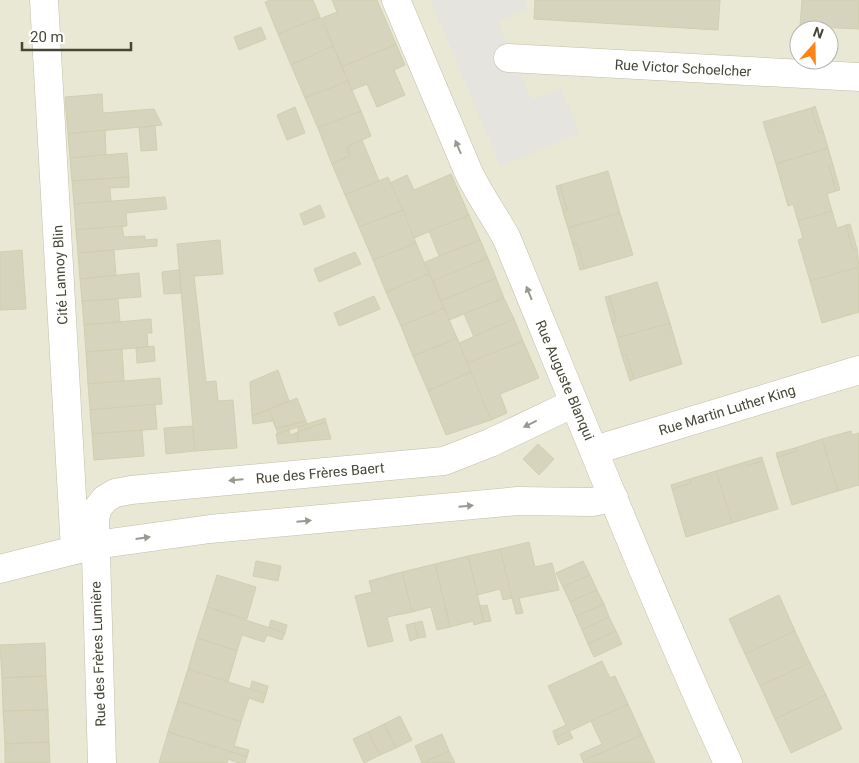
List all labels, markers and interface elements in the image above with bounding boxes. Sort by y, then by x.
scale bar [22,20,131,52]
north arrow [789,20,839,70]
text: N [811,24,826,42]
text: 20 m [30,28,64,46]
street label: Rue Victor Schoelcher [614,56,752,80]
one-way arrow [453,140,461,155]
street label: Cité Lannoy Blin [49,225,71,325]
one-way arrow [524,286,532,300]
street label: Rue Auguste Blanqui [532,318,598,442]
street label: Rue Martin Luther King [657,382,797,438]
one-way arrow [523,420,537,428]
street label: Rue des Frères Baert [255,459,385,487]
one-way arrow [228,476,244,484]
one-way arrow [459,502,475,510]
one-way arrow [297,516,313,524]
one-way arrow [135,534,151,542]
street label: Rue des Frères Lumière [87,581,109,727]

